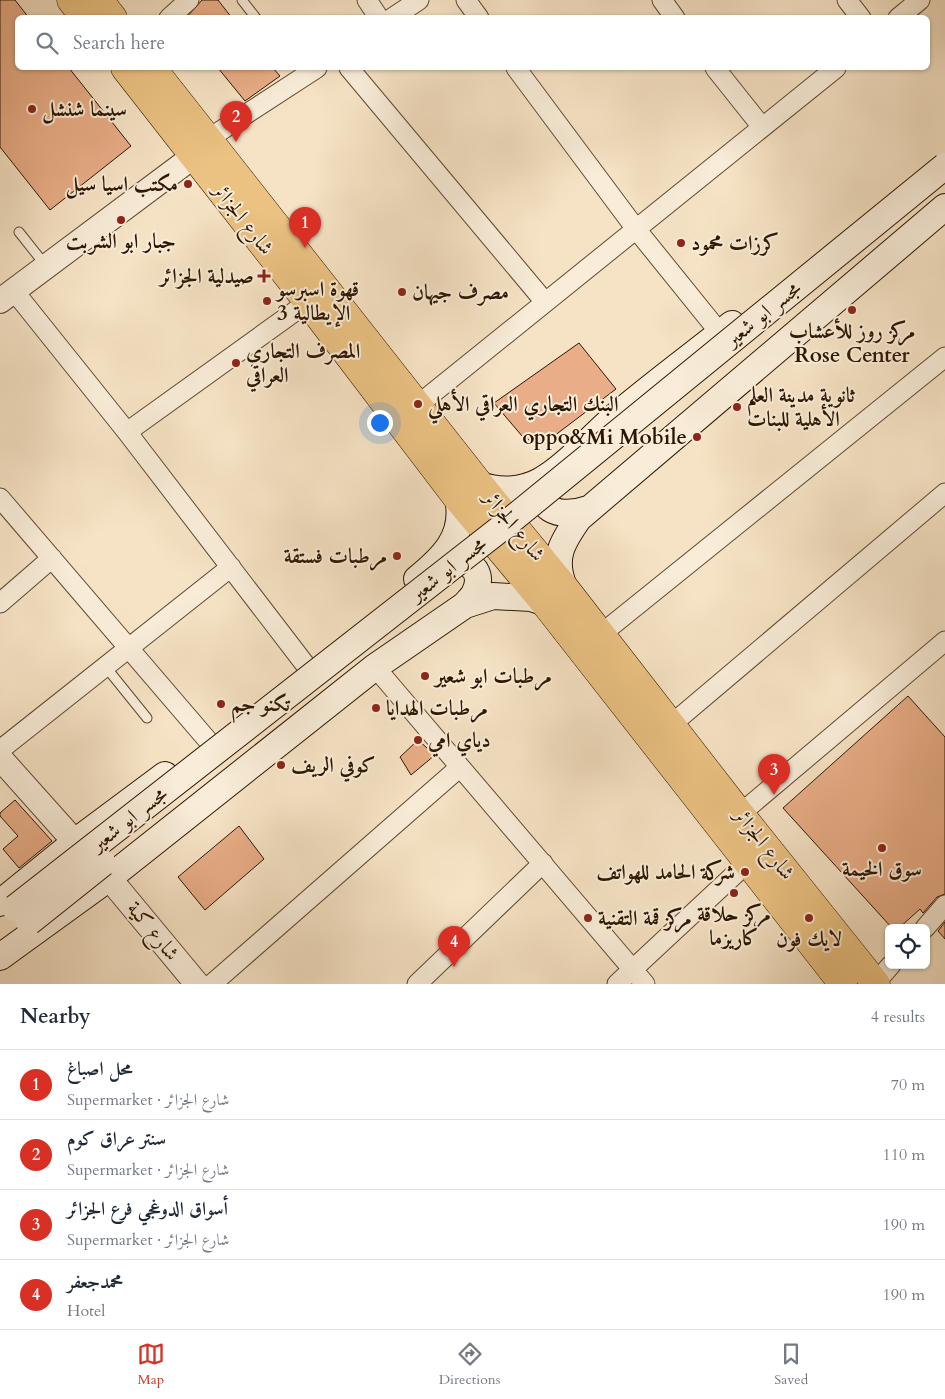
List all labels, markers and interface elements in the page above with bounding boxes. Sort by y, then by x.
search box [15,15,930,70]
icon: search [33,29,61,57]
text: Search here [73,30,165,56]
place label: سينما شنشل [42,95,127,124]
pin: 2 [220,101,252,142]
marker: سينما شنشل [26,103,38,115]
place label: مكتب اسيا سيل [66,170,178,199]
street label: شارع الجزائر [202,175,280,263]
marker: مكتب اسيا سيل [182,178,194,190]
pin: 1 [289,207,321,248]
marker: جبار ابو الشربت [115,214,127,226]
place label: جبار ابو الشربت [66,227,176,256]
place label: كرزات محمود [691,229,779,258]
marker: كرزات محمود [675,237,687,249]
place label: صيدلية الجزائر [158,262,254,291]
marker: صيدلية الجزائر [258,270,270,282]
street label: مجسر ابو شعير [717,274,808,355]
place label: قهوة اسبرسو الإيطالية 3 [275,275,359,328]
place label: مصرف جيهان [412,278,509,307]
marker: مصرف جيهان [396,286,408,298]
marker: قهوة اسبرسو الإيطالية 3 [261,295,273,307]
marker: مركز روز للأعشاب Rose Center [846,304,858,316]
place label: مركز روز للأعشاب Rose Center [789,317,915,370]
place label: المصرف التجاري العراقي [245,337,360,393]
marker: المصرف التجاري العراقي [230,357,242,369]
place label: ثانوية مدينة العلم الأهلية للبنات [747,381,856,434]
place label: البنك التجاري العراقي الأهلي [427,388,619,424]
marker: البنك التجاري العراقي الأهلي [412,398,424,410]
marker: ثانوية مدينة العلم الأهلية للبنات [731,401,743,413]
your location [367,410,393,436]
place label: oppo&Mi Mobile [522,423,687,452]
marker: oppo&Mi Mobile [691,431,703,443]
street label: شارع الجزائر [473,483,552,570]
street label: مجسر ابو شعير [402,530,493,610]
place label: مرطبات فستقة [284,542,387,571]
marker: مرطبات فستقة [391,550,403,562]
place label: مرطبات ابو شعير [433,662,552,691]
marker: مرطبات ابو شعير [419,670,431,682]
place label: تكنو جم [231,690,291,723]
place label: مرطبات الهدايا [386,694,488,723]
marker: تكنو جم [215,698,227,710]
marker: مرطبات الهدايا [370,702,382,714]
place label: دياي امي [427,726,491,758]
marker: دياي امي [412,734,424,746]
place label: كوفي الريف [291,751,376,783]
pin: 3 [758,754,790,795]
marker: كوفي الريف [275,759,287,771]
street label: مجسر ابو شعير [83,780,174,860]
street label: شارع الجزائر [723,800,801,888]
marker: سوق الخيمة [876,842,888,854]
place label: سوق الخيمة [842,855,922,884]
place label: شركة الحامد للهواتف [596,858,735,887]
marker: شركة الحامد للهواتف [739,866,751,878]
marker: مركز حلاقة كاريزما [728,887,740,899]
street label: شارع كية [118,895,186,969]
place label: مركز حلاقة كاريزما [697,900,771,953]
place label: مركز قمة التقنية [598,904,692,933]
marker: مركز قمة التقنية [582,912,594,924]
marker: لايك فون [803,912,815,924]
map controls [885,924,930,969]
button: locate [885,924,930,969]
place label: لايك فون [776,925,842,954]
pin: 4 [438,926,470,967]
text: Nearby [20,1002,91,1031]
text: 4 results [871,1006,925,1028]
text: محل اصباغ [67,1056,132,1082]
text: 1 [32,1074,40,1096]
text: 70 m [891,1074,925,1096]
text: Supermarket · شارع الجزائر [67,1089,229,1111]
text: سنتر عراق كوم [67,1126,166,1152]
text: 2 [32,1144,40,1166]
text: 110 m [883,1144,925,1166]
text: Supermarket · شارع الجزائر [67,1159,229,1181]
text: أسواق الدوغجي فرع الجزائر [67,1196,228,1222]
text: 3 [32,1214,40,1236]
text: 190 m [883,1214,925,1236]
text: Supermarket · شارع الجزائر [67,1229,229,1251]
text: محمدجعفر [67,1269,123,1295]
text: 4 [32,1284,40,1306]
text: 190 m [883,1284,925,1306]
text: Hotel [67,1300,105,1322]
tab: Map [137,1340,165,1389]
tab: Directions [439,1340,500,1389]
tab: Saved [774,1340,808,1389]

